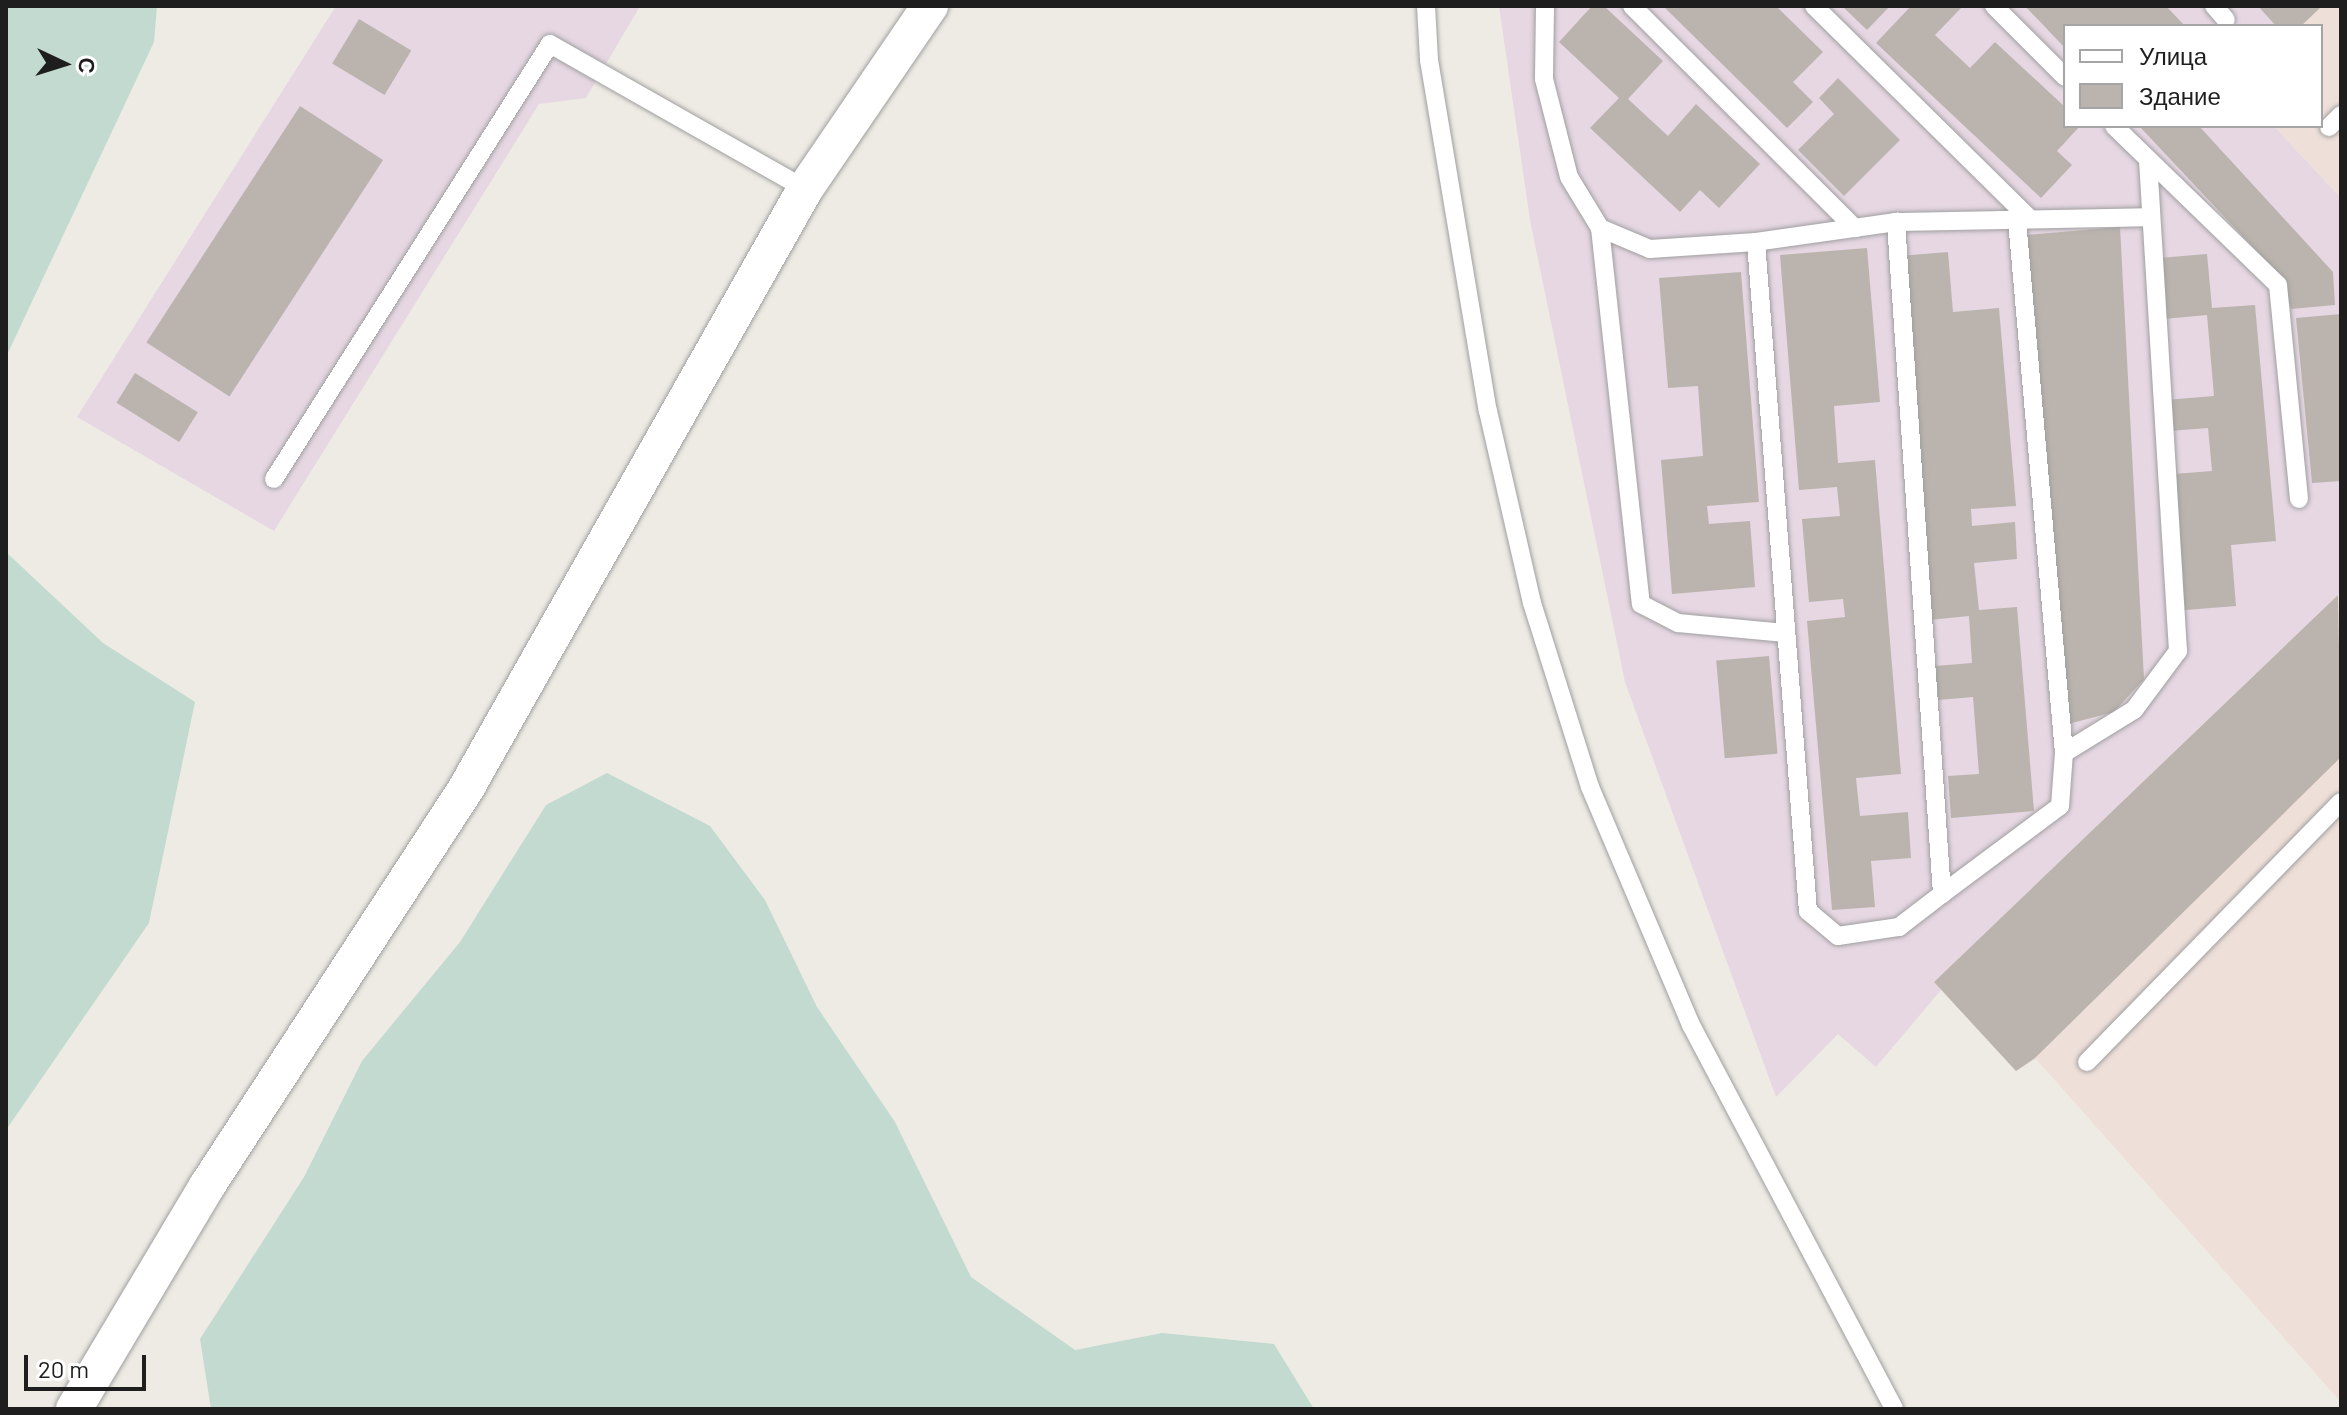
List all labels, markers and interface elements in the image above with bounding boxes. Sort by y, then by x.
north arrow [24,24,104,104]
legend [2063,24,2323,128]
text: Улица [2139,41,2207,70]
text: С [74,57,101,74]
text: Здание [2139,81,2221,110]
scale bar [28,1339,150,1389]
text: 20 m [38,1354,89,1383]

